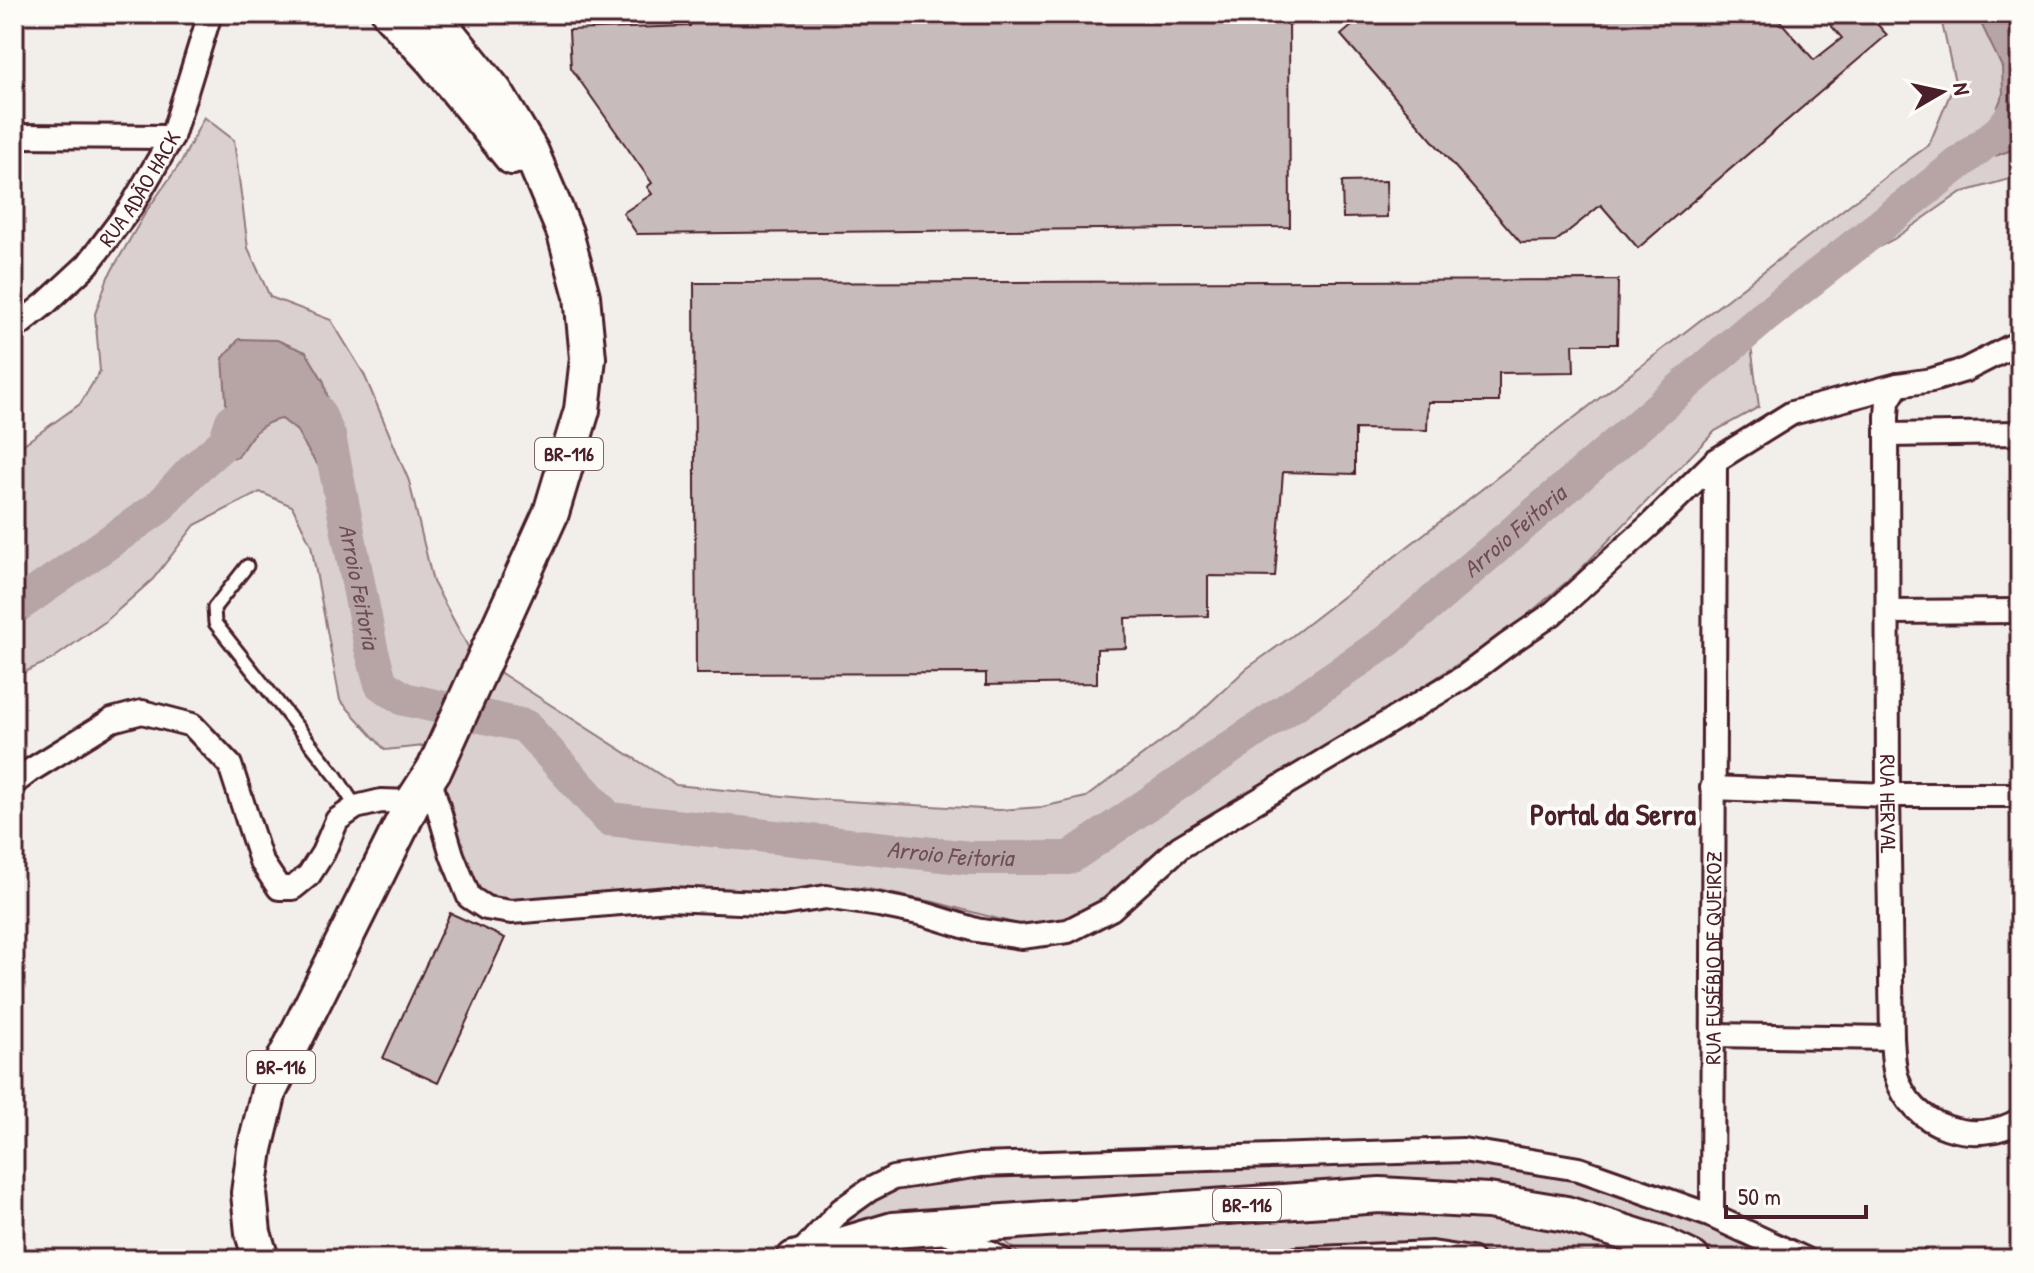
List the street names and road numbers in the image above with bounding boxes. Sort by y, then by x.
street label: RUA ADÃO HACK [91,125,188,253]
road number: BR-116 [535,438,603,470]
street label: RUA HERVAL [1873,754,1904,854]
street label: RUA EUSÉBIO DE QUEIROZ [1698,851,1728,1065]
road number: BR-116 [247,1051,315,1083]
road number: BR-116 [1213,1189,1281,1221]

